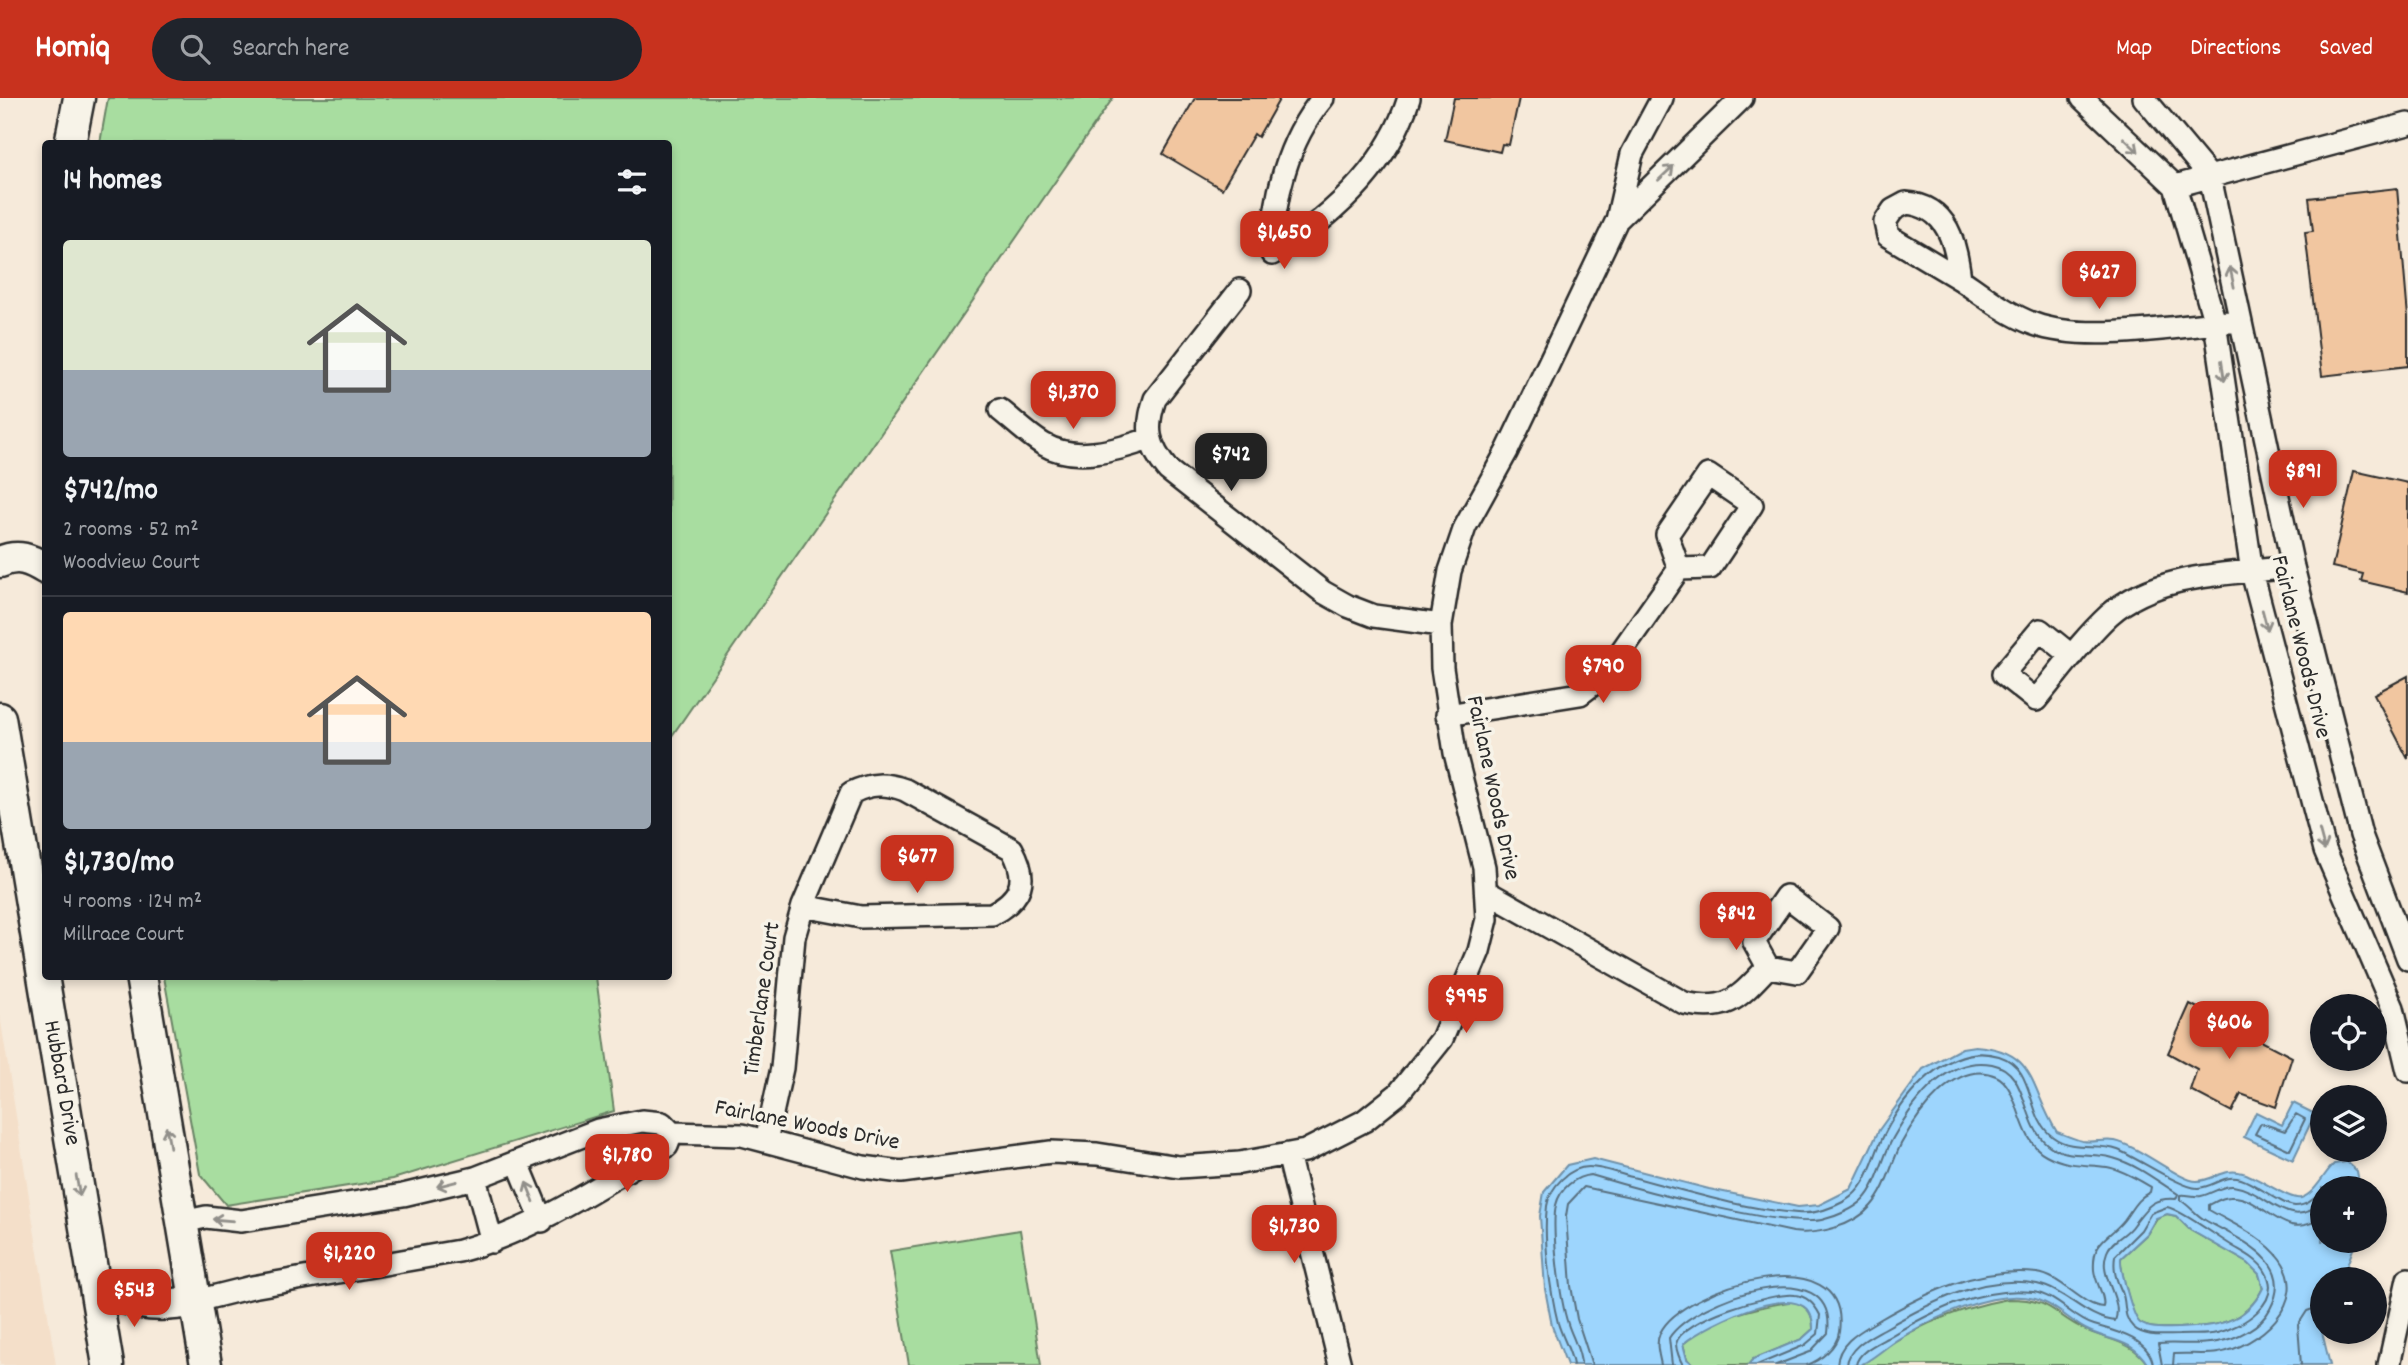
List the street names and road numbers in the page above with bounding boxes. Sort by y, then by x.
street label: Fairlane Woods Drive [2261,552,2339,742]
street label: Fairlane Woods Drive [1456,693,1528,883]
street label: Timberlane Court [735,920,791,1078]
street label: Hubbard Drive [33,1018,89,1148]
street label: Fairlane Woods Drive [712,1091,902,1161]

